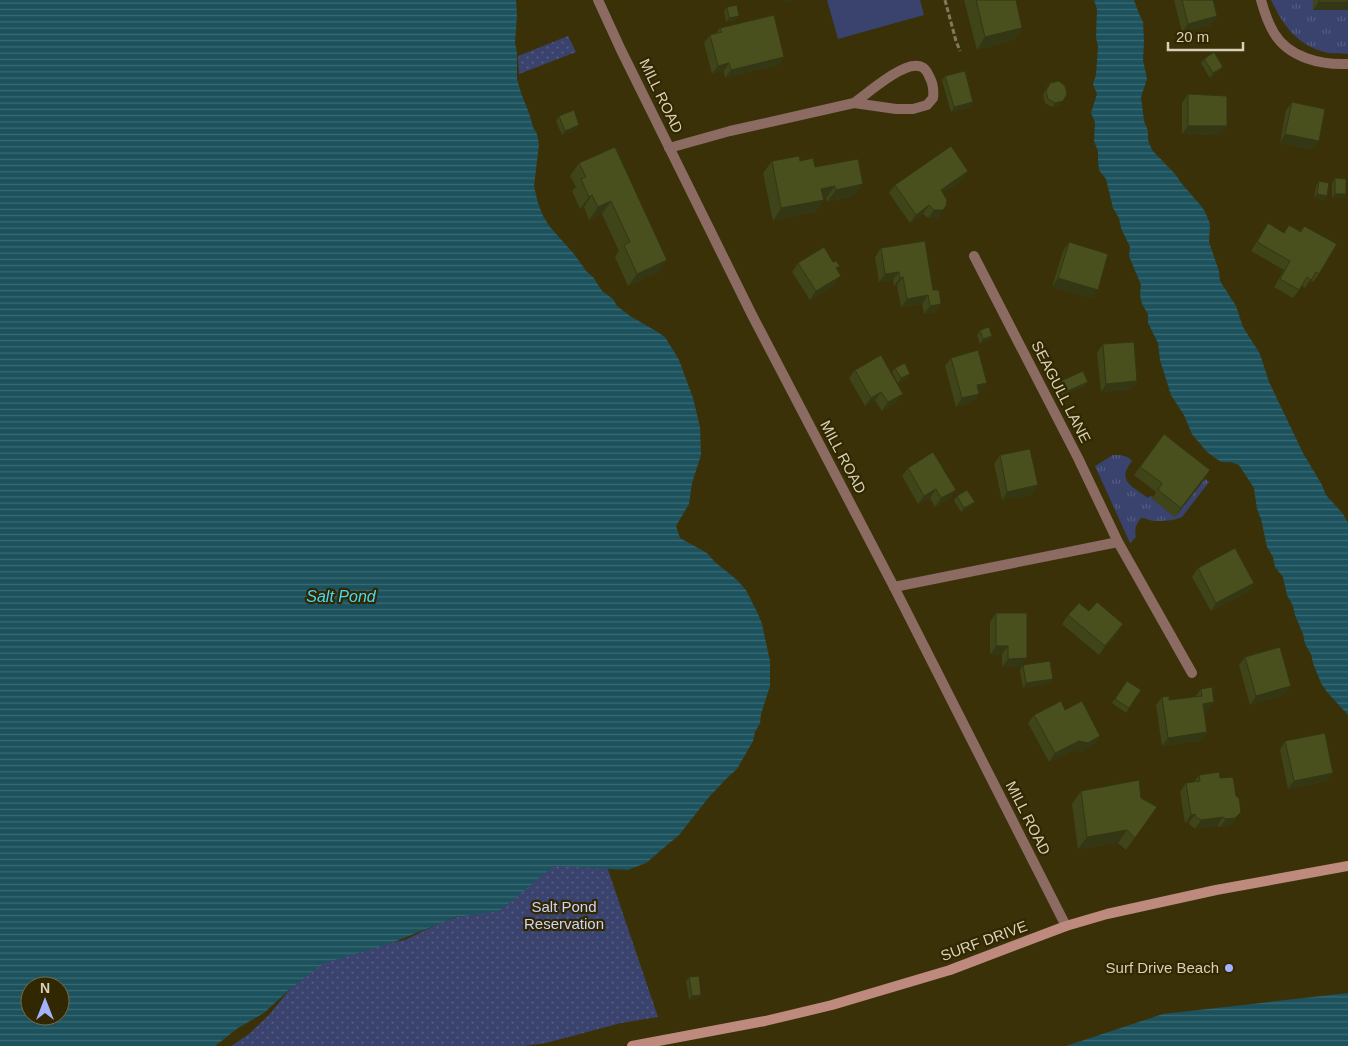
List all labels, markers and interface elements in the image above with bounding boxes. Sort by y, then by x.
scale bar [1168,20,1243,52]
text: 20 m [1176,28,1209,45]
street label: MILL ROAD [636,56,687,136]
street label: SEAGULL LANE [1028,338,1094,446]
street label: MILL ROAD [817,417,870,496]
water label: Salt Pond [306,588,377,605]
street label: MILL ROAD [1003,778,1054,858]
park label: Salt Pond Reservation [524,898,604,932]
street label: SURF DRIVE [938,917,1029,964]
place label: Surf Drive Beach [1106,959,1219,976]
marker: Surf Drive Beach [1223,962,1235,974]
north arrow [20,976,70,1026]
text: N [40,980,50,996]

